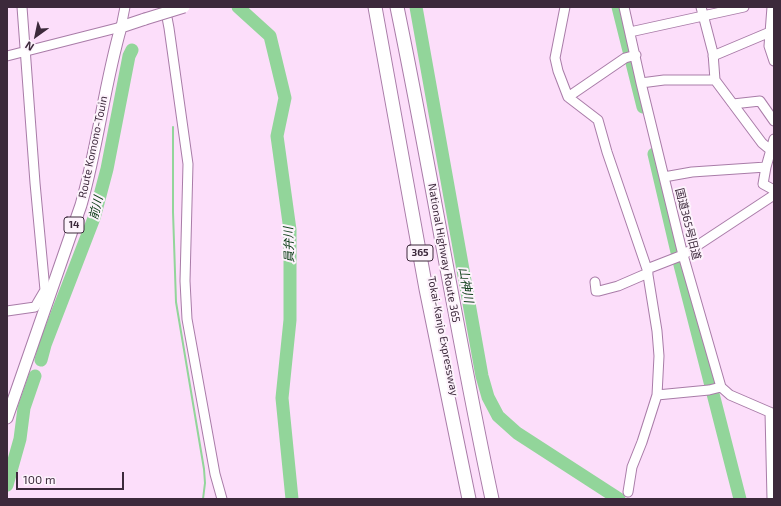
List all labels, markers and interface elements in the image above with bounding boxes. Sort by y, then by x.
north arrow [16,16,56,56]
text: N [22,39,36,54]
street label: Route Komono-Touin [76,95,110,199]
street label: National Highway Route 365 [425,182,463,324]
street label: 国道365号旧道 [673,187,703,261]
water label: 前川 [86,195,106,221]
road number: 14 [64,217,84,233]
water label: 員弁川 [281,227,297,263]
road number: 365 [407,245,433,261]
water label: 山神川 [456,266,476,304]
street label: Tokai-Kanjo Expressway [425,275,461,397]
scale bar [18,464,126,490]
text: 100 m [23,472,55,486]

